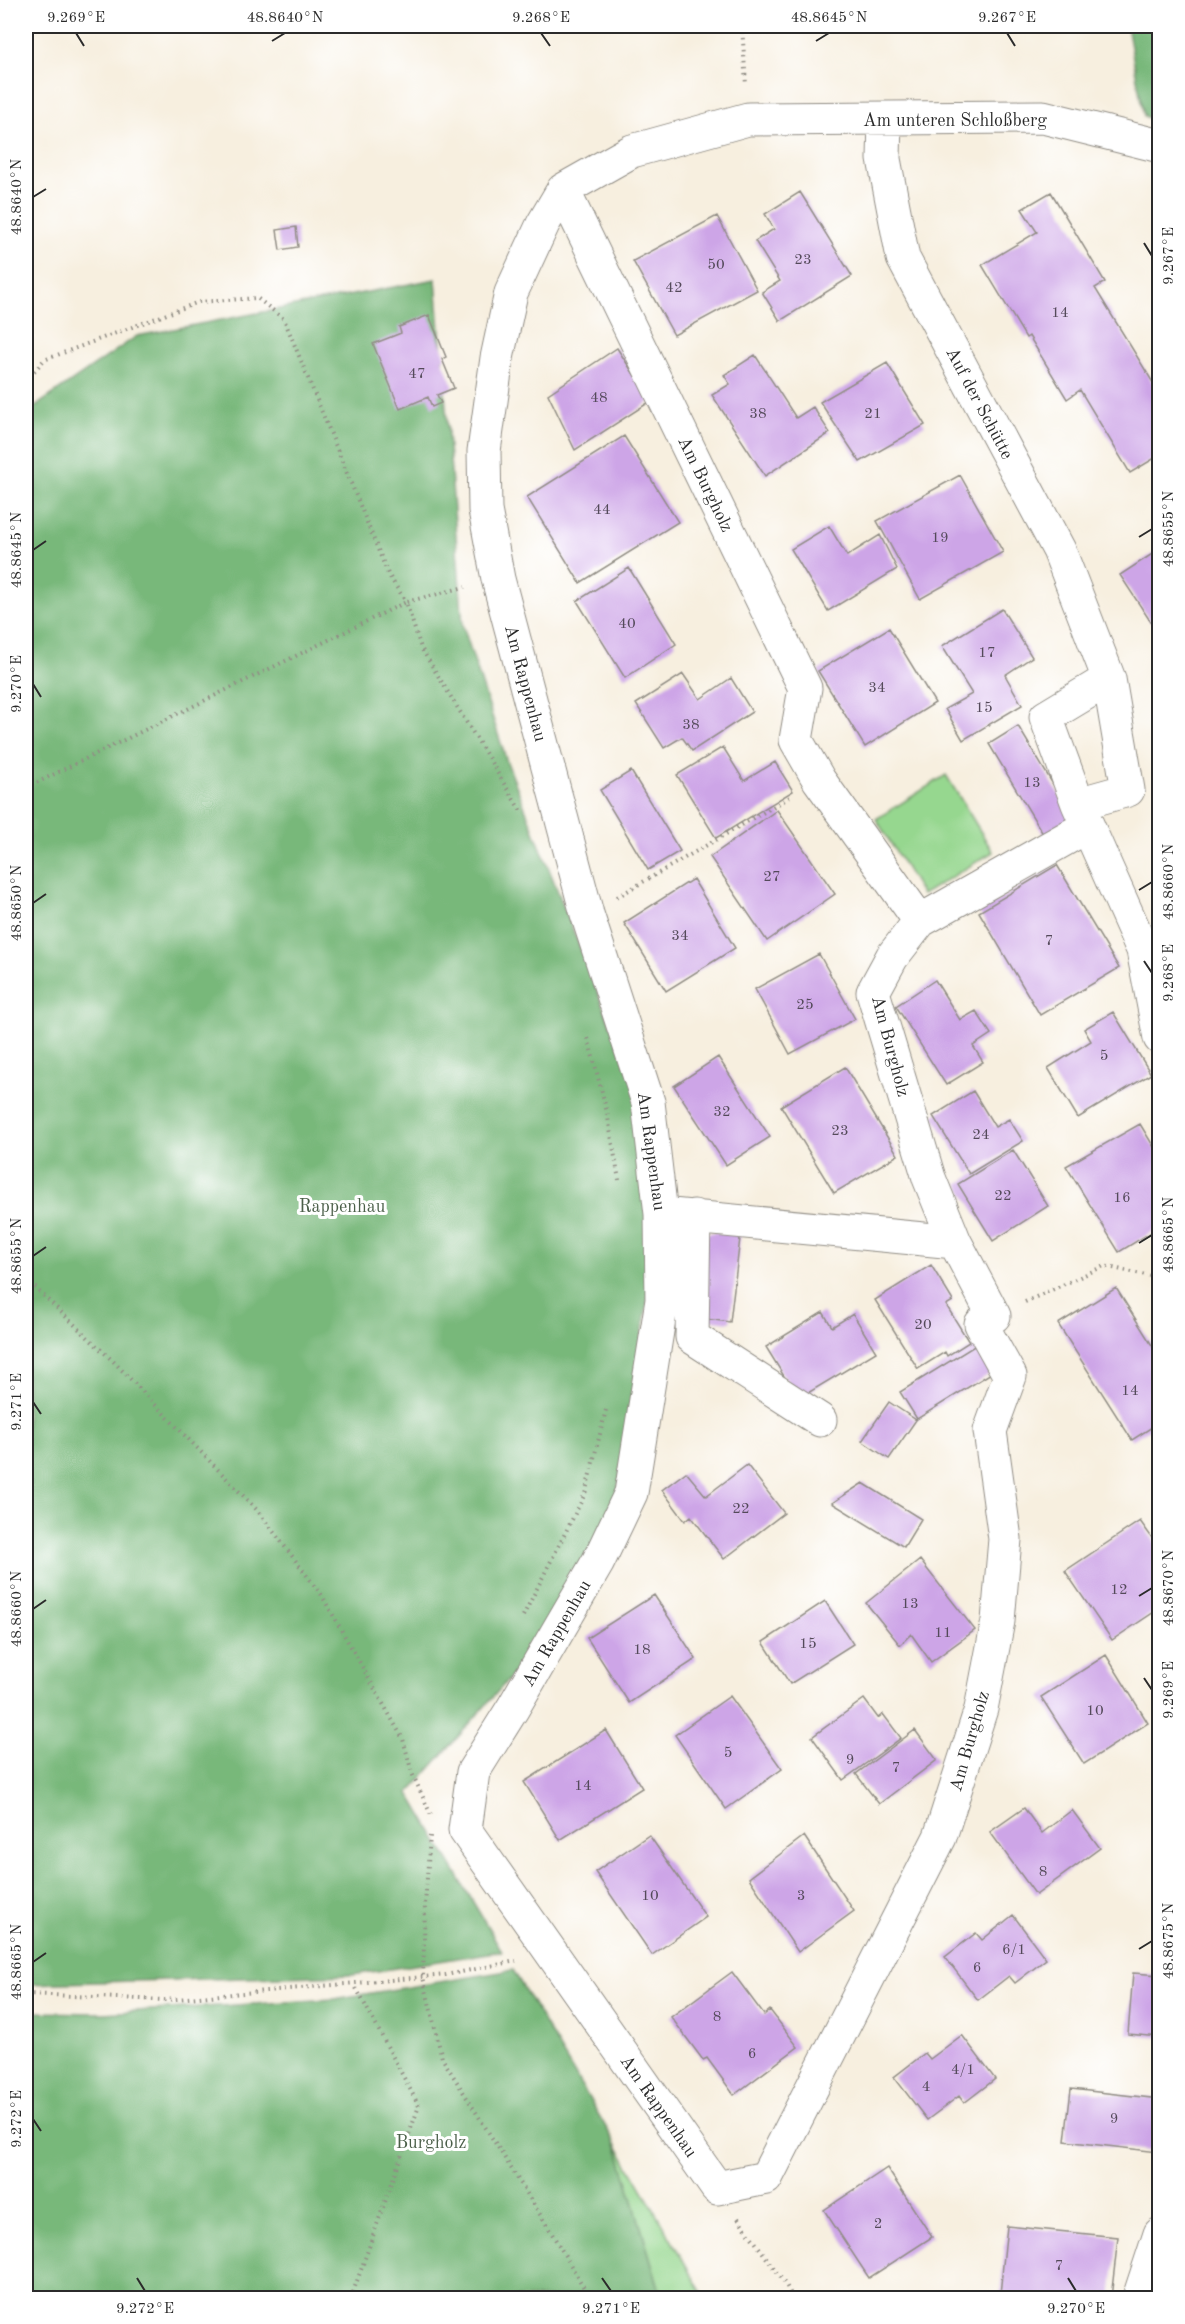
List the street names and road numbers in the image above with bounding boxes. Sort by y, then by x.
street label: Am unteren Schloßberg [863,112,1047,130]
street label: Auf der Schütte [942,345,1016,462]
street label: Am Burgholz [674,434,736,535]
street label: Am Rappenhau [501,623,549,744]
street label: Am Burgholz [868,994,912,1099]
street label: Am Rappenhau [634,1091,668,1212]
street label: Am Rappenhau [519,1577,595,1690]
street label: Am Burgholz [947,1689,993,1794]
street label: Am Rappenhau [616,2052,700,2161]

